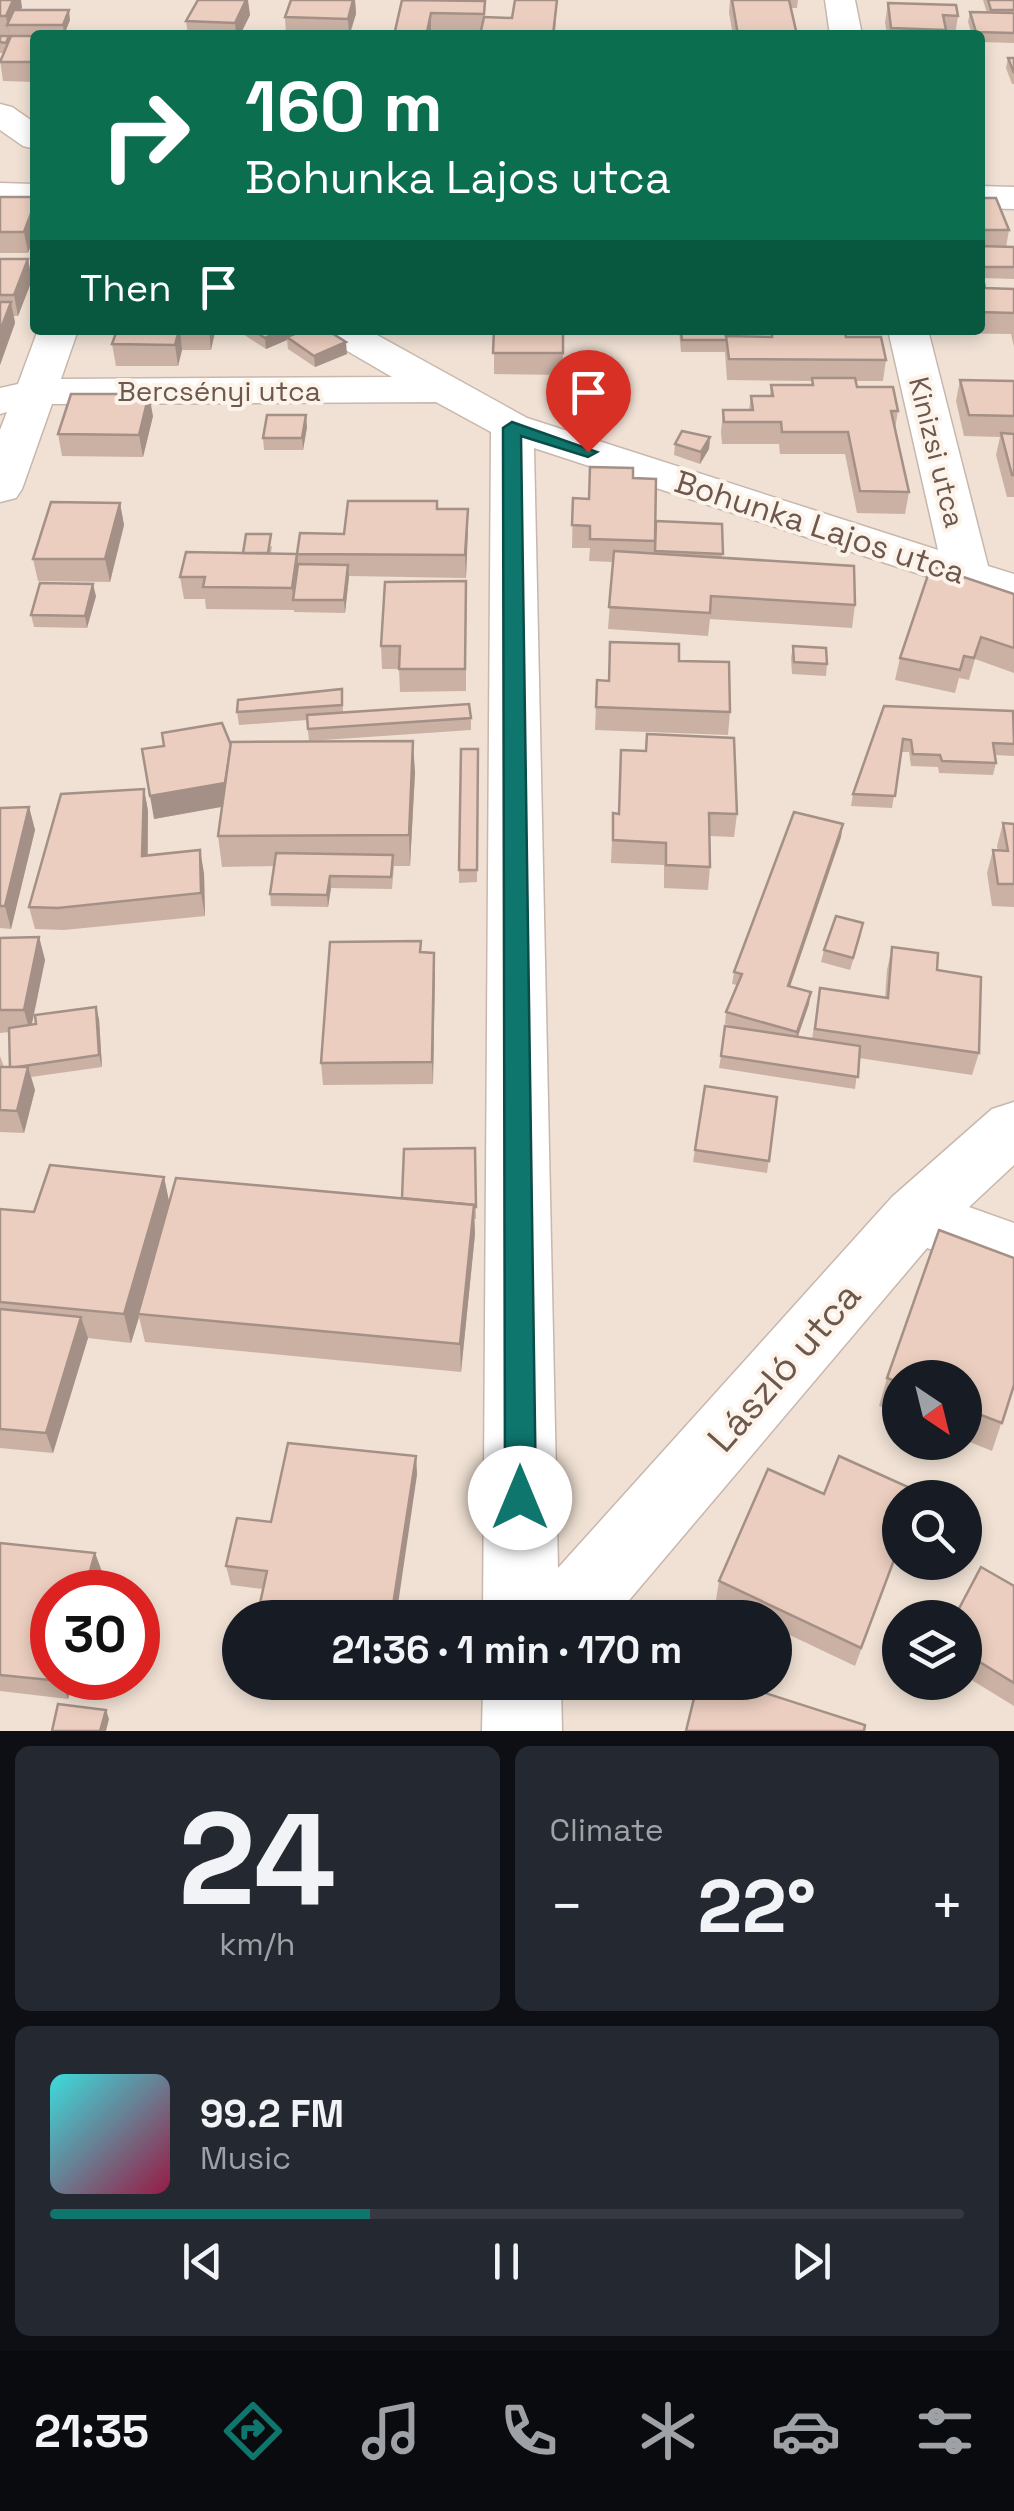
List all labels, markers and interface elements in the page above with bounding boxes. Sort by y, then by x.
text: 160 m [245,62,443,151]
icon: right [80,70,210,200]
text: Bohunka Lajos utca [245,149,671,206]
icon: arrive [191,260,246,315]
text: Then [80,264,171,312]
pin [546,350,631,453]
icon: arrive [561,365,616,420]
street label: Bercsényi utca [117,373,321,409]
street label: Kinizsi utca [901,373,973,531]
street label: Bohunka Lajos utca [670,461,970,593]
street label: László utca [697,1272,871,1462]
north arrow [882,1360,982,1460]
map controls [882,1360,982,1700]
position arrow [468,1446,572,1550]
button: search [882,1480,982,1580]
speed limit sign: 30 [30,1570,160,1700]
button: layers [882,1600,982,1700]
text: 21:36 · 1 min · 170 m [332,1626,682,1674]
text: 24 [178,1776,336,1942]
text: Climate [550,1810,664,1850]
text: 22° [697,1858,816,1954]
text: − [550,1871,584,1941]
text: + [930,1871,964,1941]
text: km/h [219,1924,295,1964]
text: 99.2 FM [200,2090,344,2138]
text: Music [200,2138,291,2178]
icon: previous [175,2234,230,2289]
icon: pause [479,2234,534,2289]
icon: next [784,2234,839,2289]
icon: directions [218,2396,288,2466]
icon: music [356,2396,426,2466]
icon: phone [494,2396,564,2466]
icon: climate [633,2396,703,2466]
icon: car [771,2396,841,2466]
icon: filters [910,2396,980,2466]
text: 21:35 [34,2403,149,2460]

